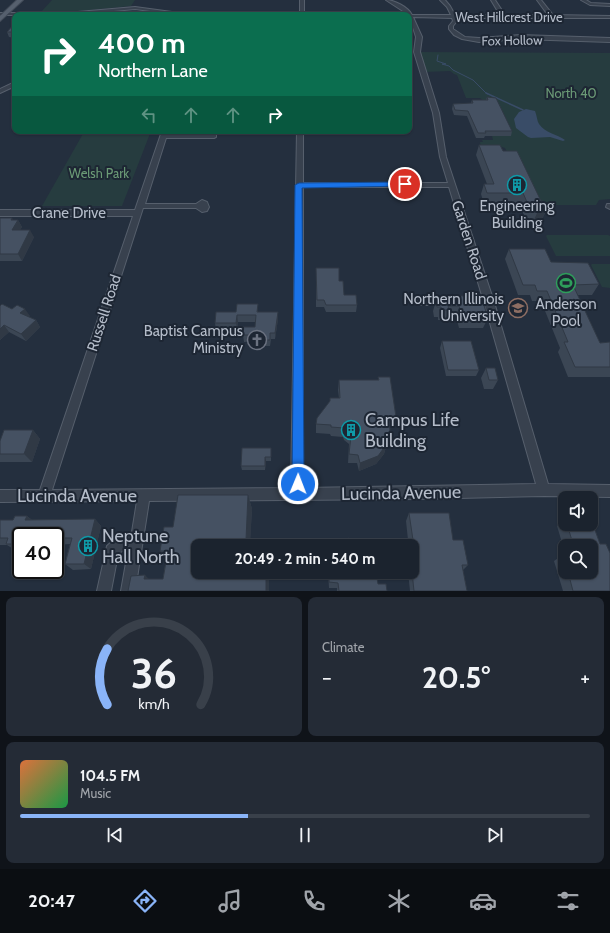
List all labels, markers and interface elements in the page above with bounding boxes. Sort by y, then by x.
street label: West Hillcrest Drive [455,9,563,25]
text: 400 m [98,26,186,60]
icon: right [32,28,84,80]
street label: Fox Hollow [481,31,543,49]
text: Northern Lane [98,60,208,82]
park label: North 40 [545,85,597,101]
icon: left [138,104,160,126]
icon: ahead [180,104,202,126]
icon: ahead [222,104,244,126]
icon: right [264,104,286,126]
park label: Welsh Park [69,165,129,181]
pin [388,167,422,201]
icon: arrive [394,173,416,195]
building icon: Engineering Building [506,174,528,196]
place label: Engineering Building [479,197,555,232]
street label: Garden Road [448,198,490,282]
street label: Crane Drive [32,204,106,222]
street label: Russell Road [83,272,125,354]
sports icon: Anderson Pool [555,272,577,294]
place label: Northern Illinois University [403,290,504,325]
place label: Anderson Pool [535,295,597,330]
school or university icon: Northern Illinois University [507,297,529,319]
place label: Baptist Campus Ministry [144,322,243,357]
church icon: Baptist Campus Ministry [246,329,268,351]
place label: Campus Life Building [365,409,459,452]
building icon: Campus Life Building [340,419,362,441]
position arrow [277,463,319,505]
street label: Lucinda Avenue [341,481,461,505]
street label: Lucinda Avenue [17,485,137,507]
map controls [558,491,598,579]
button: sound [558,491,598,531]
place label: Neptune Hall North [102,525,180,568]
speed limit sign: 40 [12,527,64,579]
building icon: Neptune Hall North [77,535,99,557]
button: search [558,539,598,579]
text: 20:49 · 2 min · 540 m [235,550,375,568]
text: Climate [322,639,364,655]
text: 36 [131,647,177,697]
text: 20.5° [422,659,490,696]
text: − [322,664,332,691]
text: + [580,664,590,691]
text: km/h [138,694,170,712]
text: 104.5 FM [80,767,140,785]
text: Music [80,785,111,801]
icon: previous [104,824,126,846]
icon: pause [294,824,316,846]
icon: next [484,824,506,846]
icon: directions [131,887,159,915]
icon: music [216,887,244,915]
icon: phone [300,887,328,915]
icon: climate [385,887,413,915]
icon: car [469,887,497,915]
icon: filters [554,887,582,915]
text: 20:47 [28,890,75,912]

